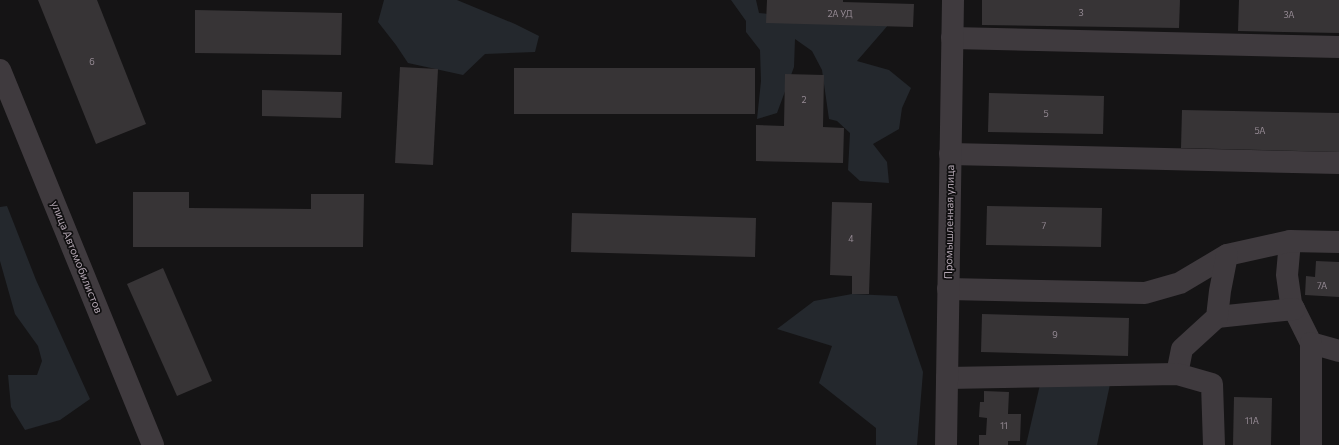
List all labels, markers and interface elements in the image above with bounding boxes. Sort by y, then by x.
house number: 3 [1078,7,1084,18]
house number: 2А УД [827,8,853,19]
house number: 3А [1283,9,1295,20]
house number: 6 [89,56,95,67]
house number: 2 [802,94,807,105]
house number: 5 [1043,108,1049,119]
house number: 5А [1254,125,1266,136]
street label: Промышленная улица [941,165,956,279]
street label: улица Автомобилистов [49,199,106,315]
house number: 7 [1042,220,1047,231]
house number: 4 [848,233,854,244]
house number: 7А [1317,280,1327,291]
house number: 9 [1052,329,1058,340]
house number: 11А [1245,415,1259,426]
house number: 11 [1000,420,1008,431]

